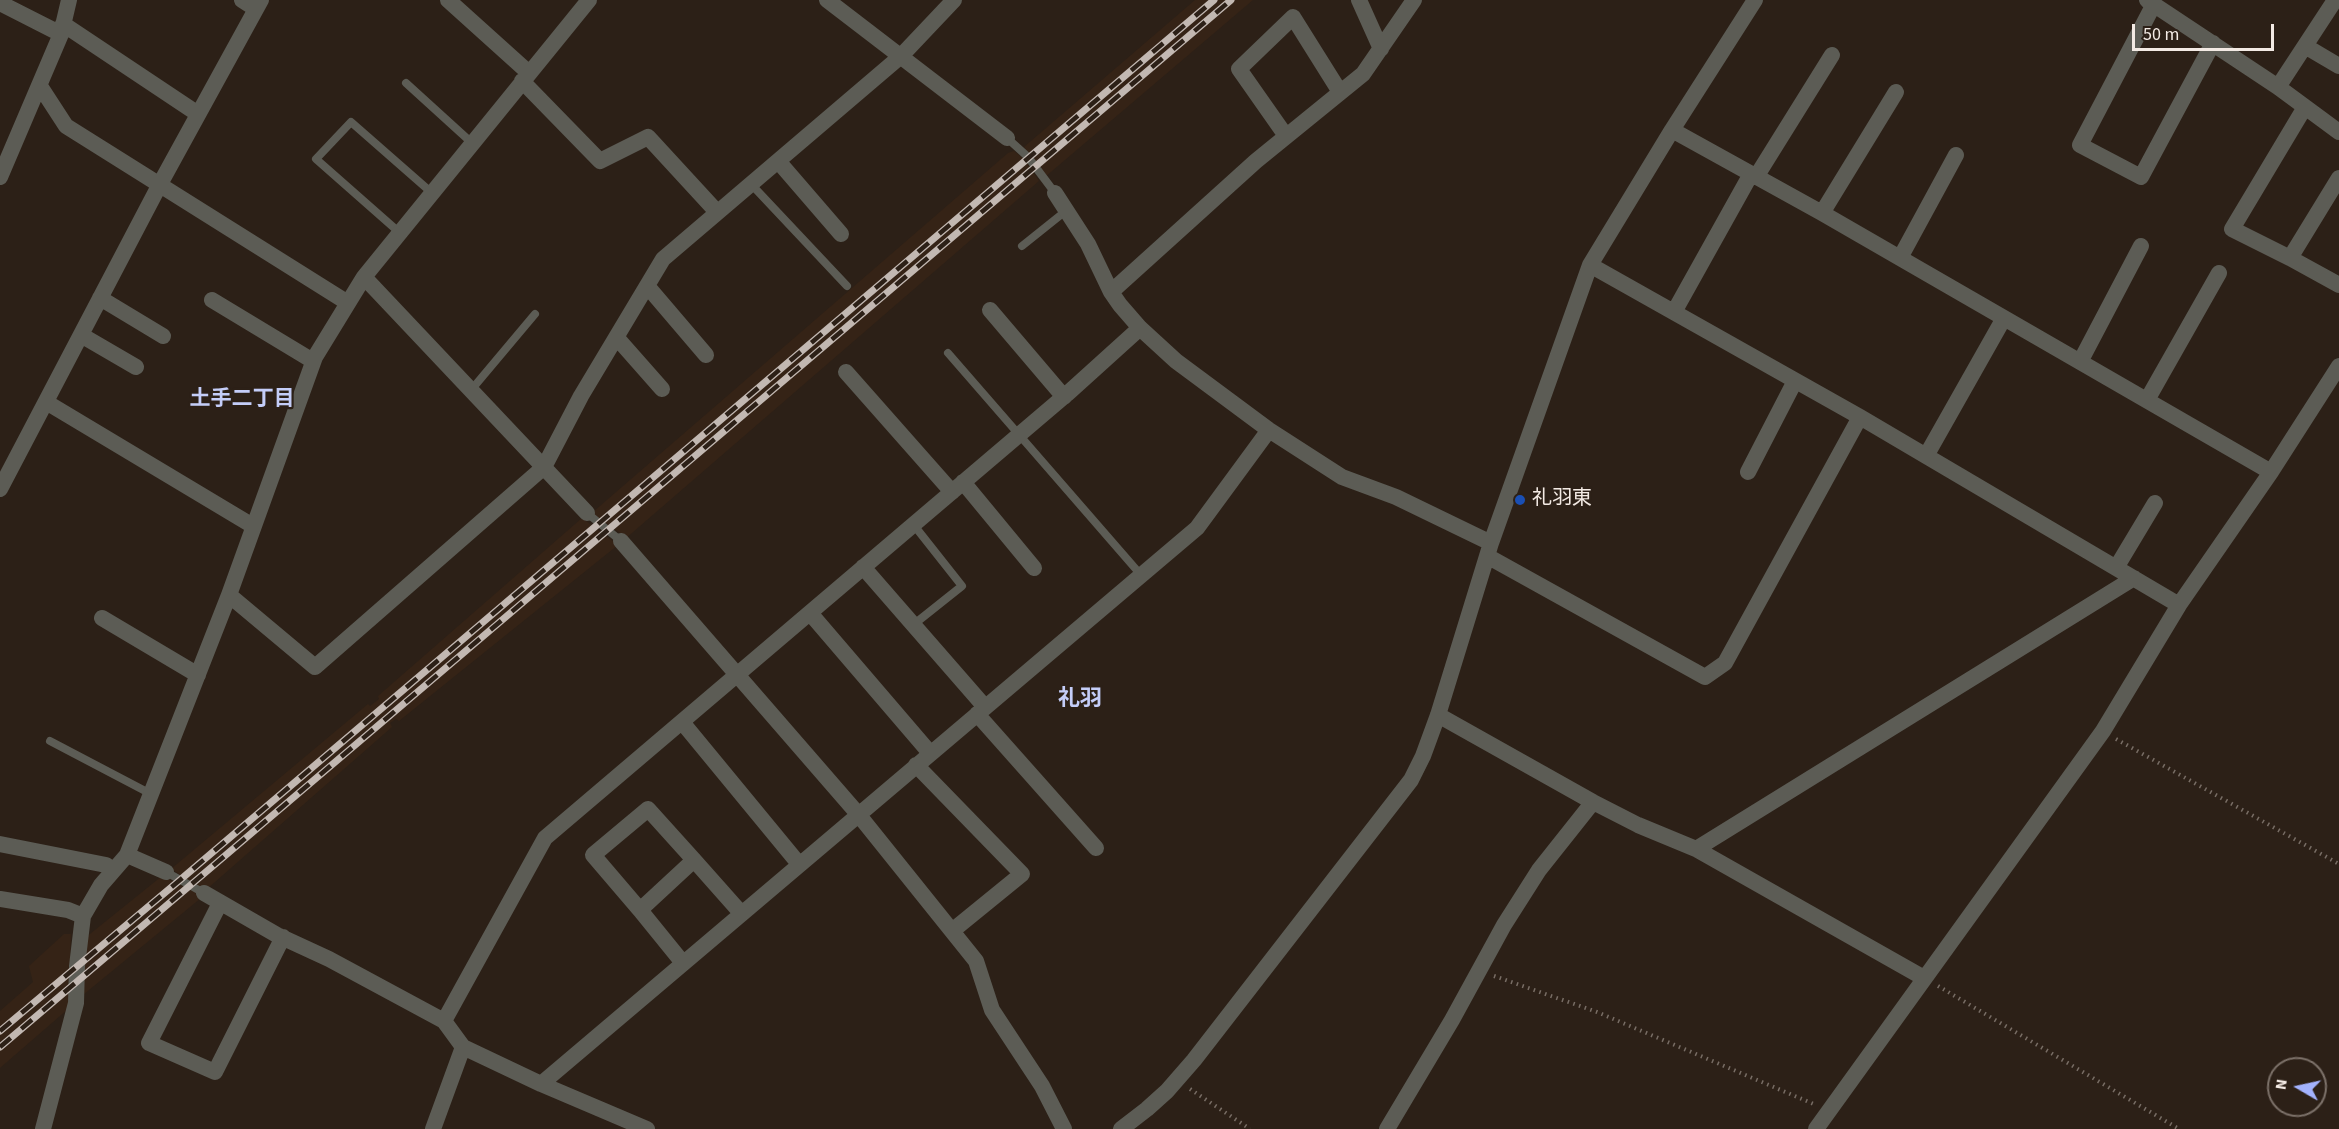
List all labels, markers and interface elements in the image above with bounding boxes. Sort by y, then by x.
scale bar [2135,12,2278,50]
text: 50 m [2143,22,2179,47]
district label: 土手二丁目 [190,387,294,413]
place label: 礼羽東 [1532,488,1592,512]
marker: 礼羽東 [1513,493,1527,507]
district label: 礼羽 [1058,687,1102,713]
north arrow [2267,1057,2327,1117]
text: N [2269,1078,2293,1091]

